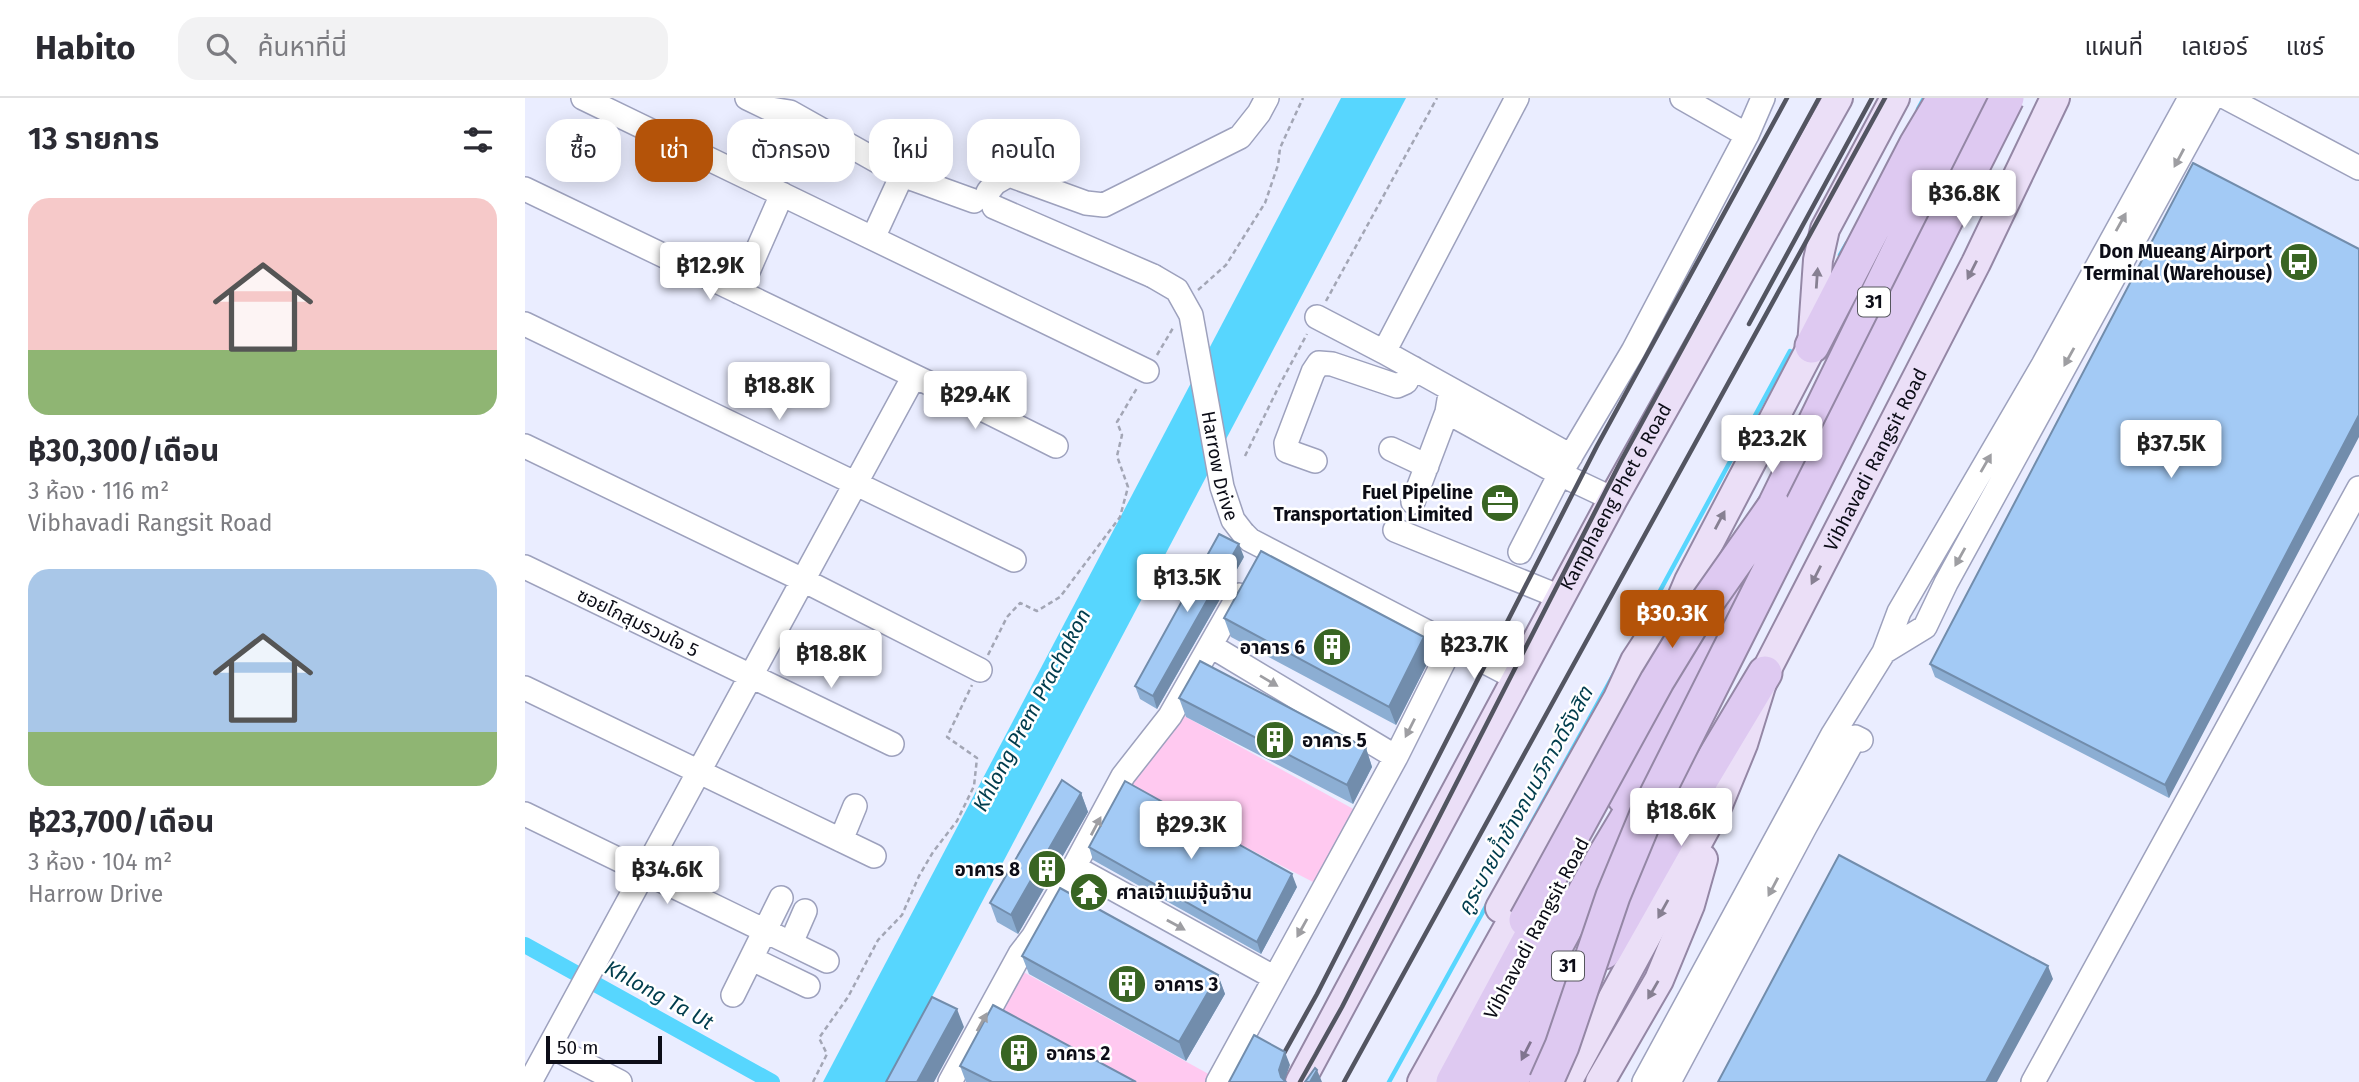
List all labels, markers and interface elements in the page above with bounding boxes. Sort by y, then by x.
search box [178,17,668,80]
text: Habito [35,28,136,68]
icon: search [202,29,240,67]
text: ค้นหาที่นี่ [258,32,347,63]
text: แผนที่ [2085,33,2143,61]
text: เลเยอร์ [2181,33,2248,61]
text: แชร์ [2286,33,2324,61]
chip: ซื้อ [546,119,621,182]
chip: เช่า [635,119,713,182]
chip: ตัวกรอง [727,119,855,182]
chip: ใหม่ [869,119,953,182]
chip: คอนโด [967,119,1080,182]
text: 13 รายการ [28,121,159,157]
icon: filters [459,121,497,159]
one-way arrow [2174,148,2185,168]
pin: ฿36.8K [1907,170,2021,230]
text: ฿36.8K [1928,179,2000,207]
one-way arrow [2115,212,2127,231]
place label: Don Mueang Airport Terminal (Warehouse) [2084,240,2273,285]
bus stop icon: Don Mueang Airport Terminal (Warehouse) [2278,241,2320,283]
pin: ฿12.9K [653,242,767,302]
icon: home [200,244,326,370]
text: ฿12.9K [676,251,744,279]
one-way arrow [1967,260,1978,280]
one-way arrow [1812,267,1823,289]
road number: 31 [1858,288,1890,316]
one-way arrow [2063,348,2075,367]
pin: ฿18.8K [722,362,836,422]
street label: Vibhavadi Rangsit Road [1819,364,1932,555]
text: ฿18.8K [744,371,814,399]
pin: ฿29.4K [918,372,1032,431]
text: ฿29.4K [940,380,1010,408]
street label: Kamphaeng Phet 6 Road [1555,399,1676,594]
street label: Harrow Drive [1197,409,1243,524]
pin: ฿23.2K [1715,416,1829,475]
pin: ฿37.5K [2114,420,2228,480]
text: ฿23.2K [1737,424,1807,452]
text: ฿37.5K [2136,429,2206,457]
text: ฿30,300/เดือน [28,433,219,469]
one-way arrow [1980,453,1992,472]
text: 3 ห้อง · 116 m² [28,477,169,505]
place label: Fuel Pipeline Transportation Limited [1274,481,1473,526]
office icon: Fuel Pipeline Transportation Limited [1479,482,1521,524]
text: Vibhavadi Rangsit Road [28,509,273,537]
one-way arrow [1715,510,1726,530]
one-way arrow [1954,547,1966,567]
pin: ฿13.5K [1130,554,1244,614]
text: ฿13.5K [1153,563,1221,591]
one-way arrow [1810,565,1821,585]
street label: ซอยโกสุมรวมใจ 5 [573,583,702,662]
pin: ฿30.3K [1615,590,1729,650]
text: ฿30.3K [1636,599,1708,627]
water label: Khlong Prem Prachakon [967,604,1097,816]
icon: home [200,615,326,741]
pin: ฿23.7K [1417,622,1531,681]
building icon: อาคาร 6 [1311,626,1353,668]
pin: ฿18.8K [774,630,888,690]
text: ฿23.7K [1440,630,1508,658]
place label: อาคาร 6 [1240,636,1305,659]
text: ฿18.8K [796,639,866,667]
one-way arrow [1260,675,1279,688]
water label: คูระบายน้ำข้างถนนวิภาวดีรังสิต [1450,680,1599,920]
one-way arrow [1405,718,1416,738]
building icon: อาคาร 5 [1254,719,1296,761]
place label: อาคาร 5 [1302,729,1367,752]
pin: ฿18.6K [1624,788,1738,848]
text: ฿18.6K [1646,797,1716,825]
pin: ฿29.3K [1134,802,1248,861]
text: ฿23,700/เดือน [28,804,214,840]
text: ฿29.3K [1156,810,1226,838]
one-way arrow [1090,815,1102,835]
street label: Vibhavadi Rangsit Road [1479,834,1594,1023]
pin: ฿34.6K [610,846,724,906]
text: 3 ห้อง · 104 m² [28,848,172,876]
building icon: อาคาร 8 [1026,848,1068,890]
text: ฿34.6K [631,855,703,883]
place label: อาคาร 8 [955,858,1020,881]
temple icon: ศาลเจ้าแม่จุ้นจ้าน [1068,871,1110,913]
one-way arrow [1767,877,1778,897]
text: Harrow Drive [28,880,163,908]
place label: ศาลเจ้าแม่จุ้นจ้าน [1116,881,1252,904]
one-way arrow [1657,899,1669,918]
one-way arrow [1296,918,1308,938]
one-way arrow [1167,919,1186,931]
road number: 31 [1552,952,1584,980]
water label: Khlong Ta Ut [600,954,718,1036]
building icon: อาคาร 3 [1106,963,1148,1005]
place label: อาคาร 3 [1154,973,1218,996]
one-way arrow [1647,980,1659,999]
one-way arrow [977,1012,988,1032]
building icon: อาคาร 2 [998,1032,1040,1074]
scale bar [546,1033,661,1065]
text: 50 m [557,1036,598,1059]
one-way arrow [1521,1041,1532,1061]
place label: อาคาร 2 [1046,1042,1110,1065]

